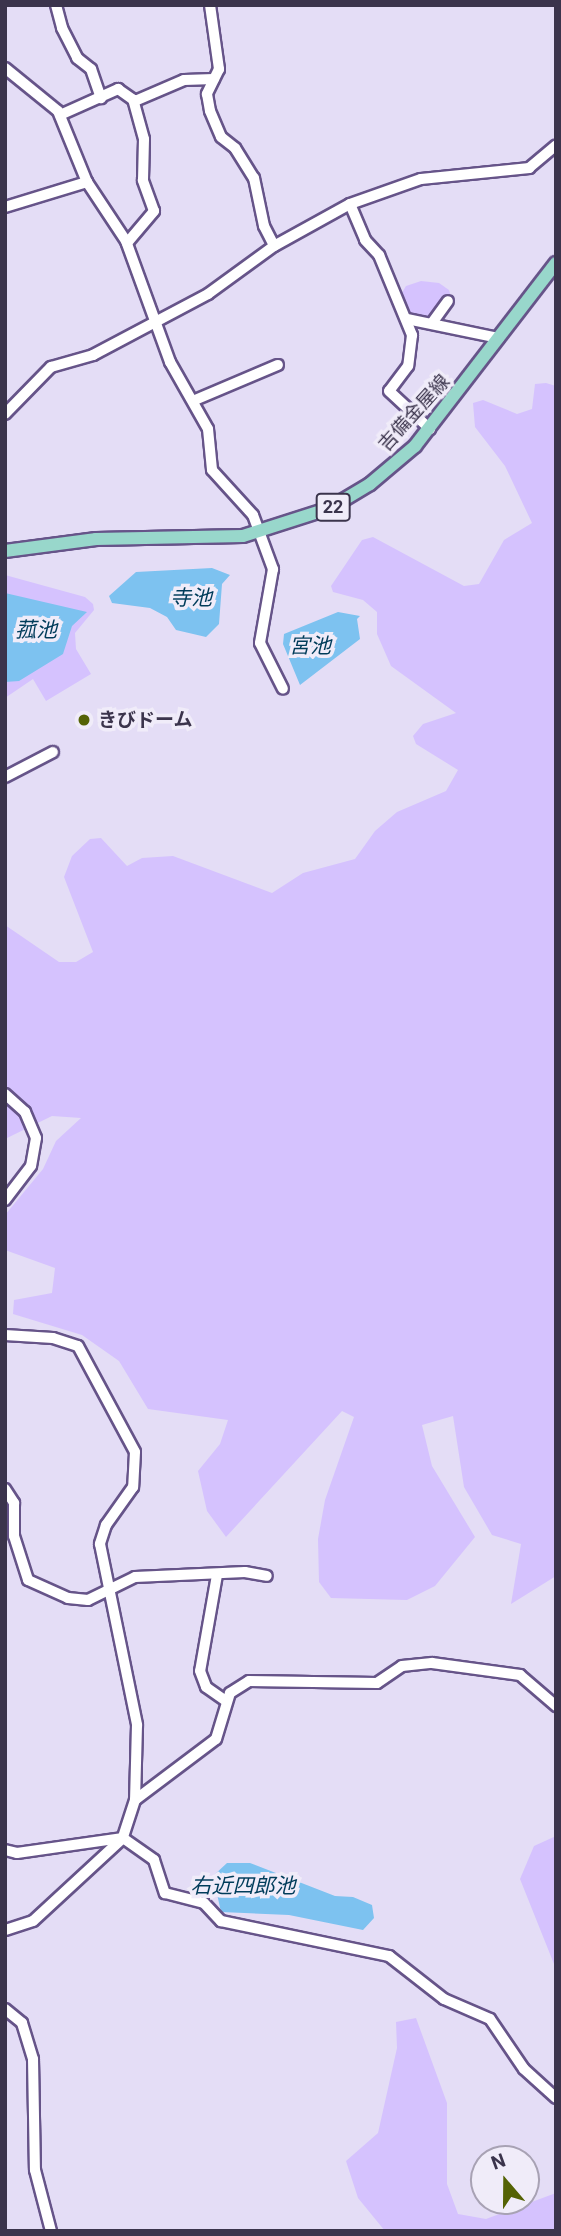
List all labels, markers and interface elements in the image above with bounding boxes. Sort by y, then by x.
street label: 吉備金屋線 [374,370,454,456]
road number: 22 [316,492,350,522]
water label: 寺池 [170,585,212,611]
water label: 菰池 [15,617,57,643]
water label: 宮池 [289,633,331,659]
place label: きびドーム [98,709,193,731]
marker: きびドーム [76,712,92,728]
water label: 右近四郎池 [191,1873,295,1899]
north arrow [470,2145,540,2215]
text: N [488,2149,509,2175]

